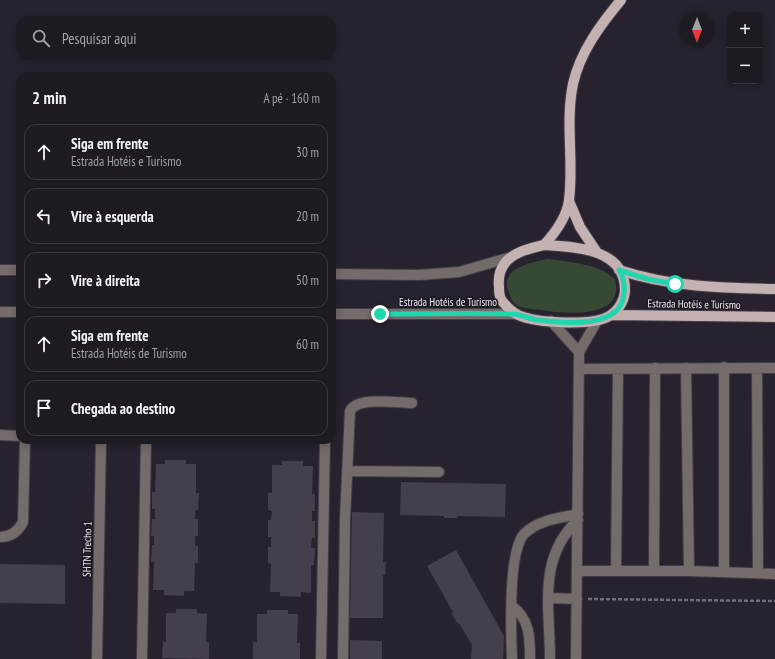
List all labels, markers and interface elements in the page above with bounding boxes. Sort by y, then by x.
north arrow [679,12,715,48]
map controls [727,12,763,84]
button: + [727,12,763,48]
search box [16,16,336,60]
icon: search [30,27,52,49]
text: Pesquisar aqui [62,29,136,48]
button: − [727,48,763,84]
text: 2 min [32,87,66,109]
text: A pé · 160 m [263,90,320,107]
text: Siga em frente [71,134,149,153]
icon: ahead [33,141,55,163]
text: 30 m [296,144,319,161]
text: Estrada Hotéis e Turismo [71,153,181,170]
icon: left [33,205,55,227]
text: Vire à esquerda [71,207,154,226]
text: 20 m [296,208,319,225]
icon: right [33,269,55,291]
text: Vire à direita [71,271,140,290]
text: 50 m [296,272,319,289]
route start [666,275,684,293]
street label: Estrada Hotéis de Turismo [399,295,497,309]
street label: Estrada Hotéis e Turismo [647,296,741,312]
route end [371,305,389,323]
text: Siga em frente [71,326,149,345]
icon: ahead [33,333,55,355]
text: 60 m [296,336,319,353]
text: Estrada Hotéis de Turismo [71,345,187,362]
icon: arrive [33,397,55,419]
text: Chegada ao destino [71,399,175,418]
street label: SHTN Trecho 1 [80,521,94,577]

